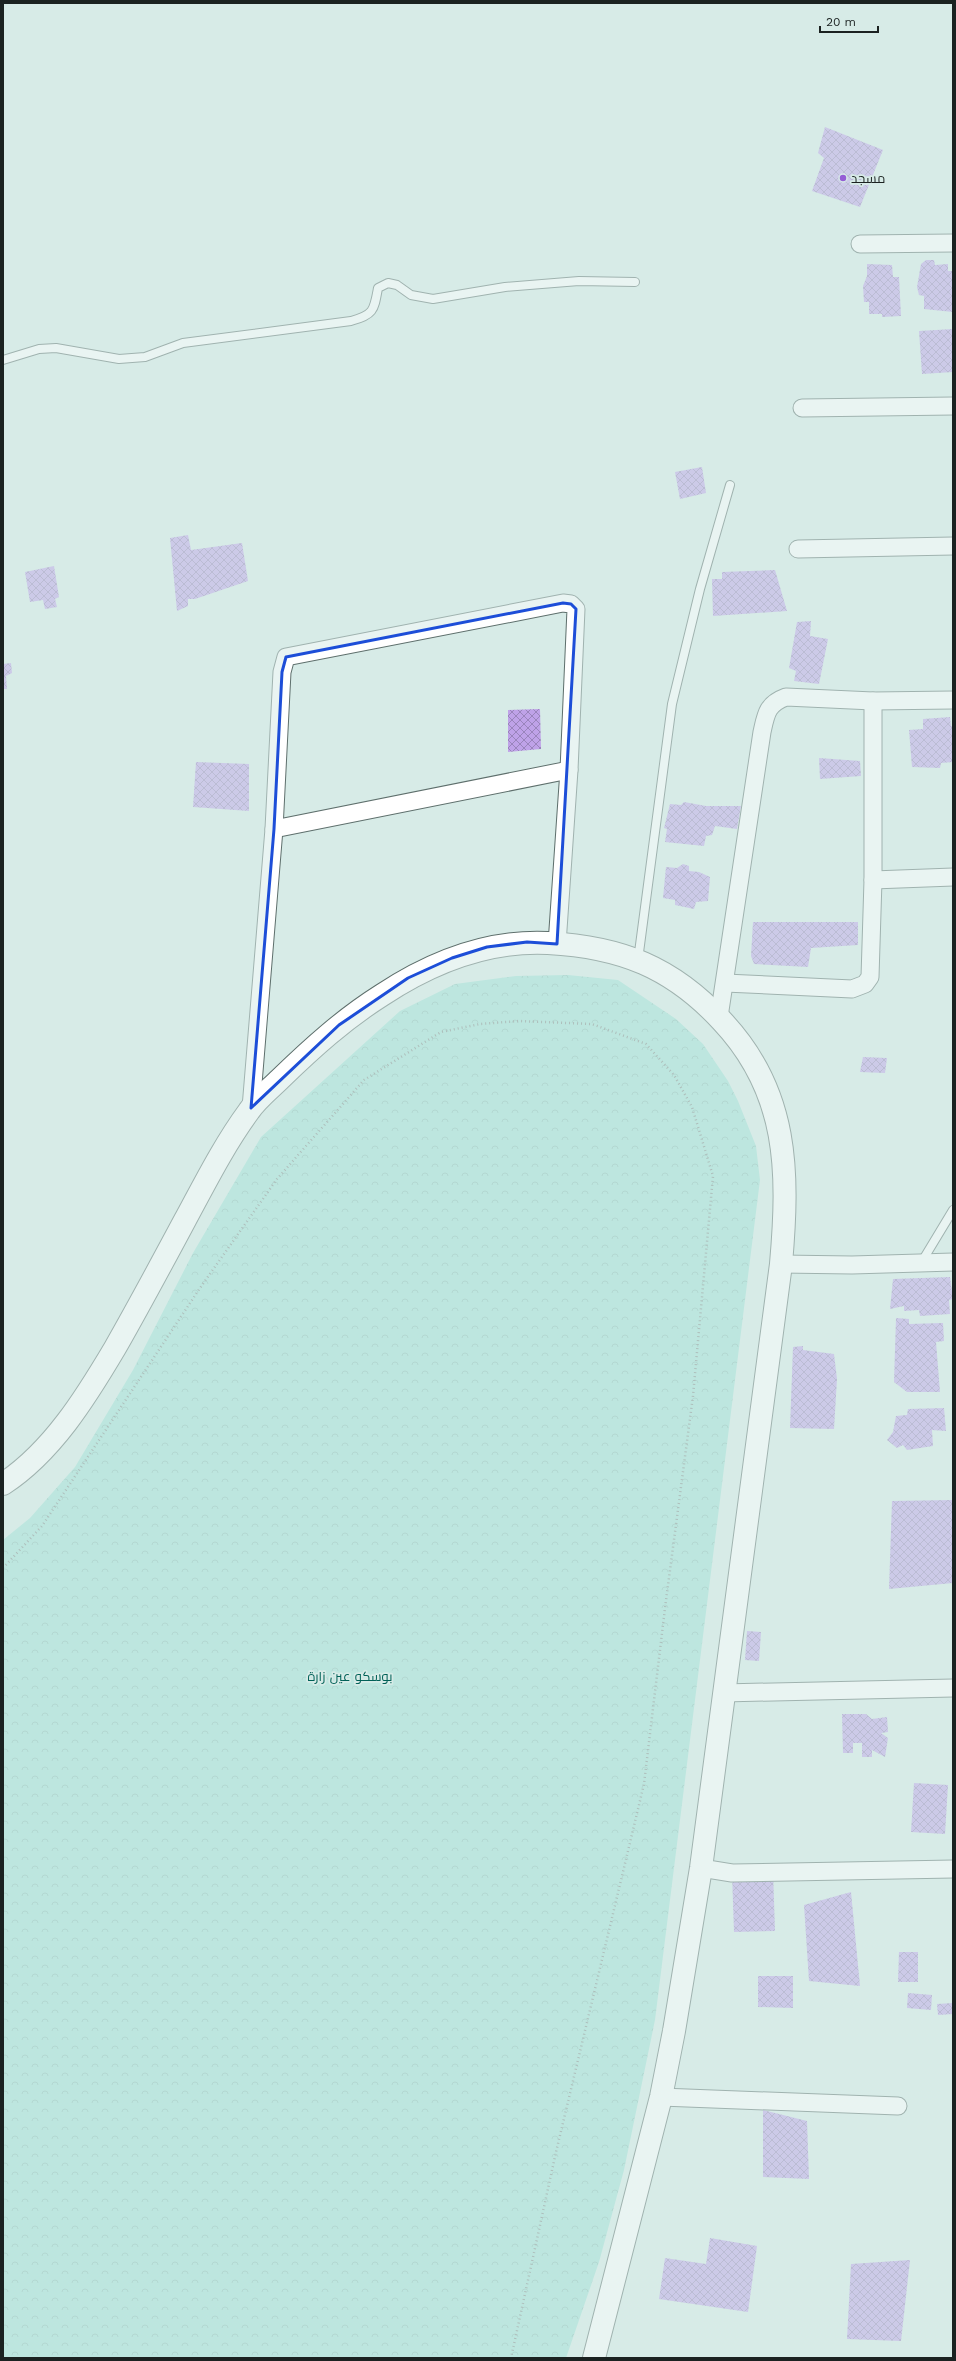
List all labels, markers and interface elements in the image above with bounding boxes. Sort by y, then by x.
scale bar [820,8,878,34]
text: 20 m [826,15,856,29]
place label: مسجد [851,171,885,186]
marker: مسجد [838,173,848,183]
park label: بوسكو عين زارة [307,1669,393,1684]

